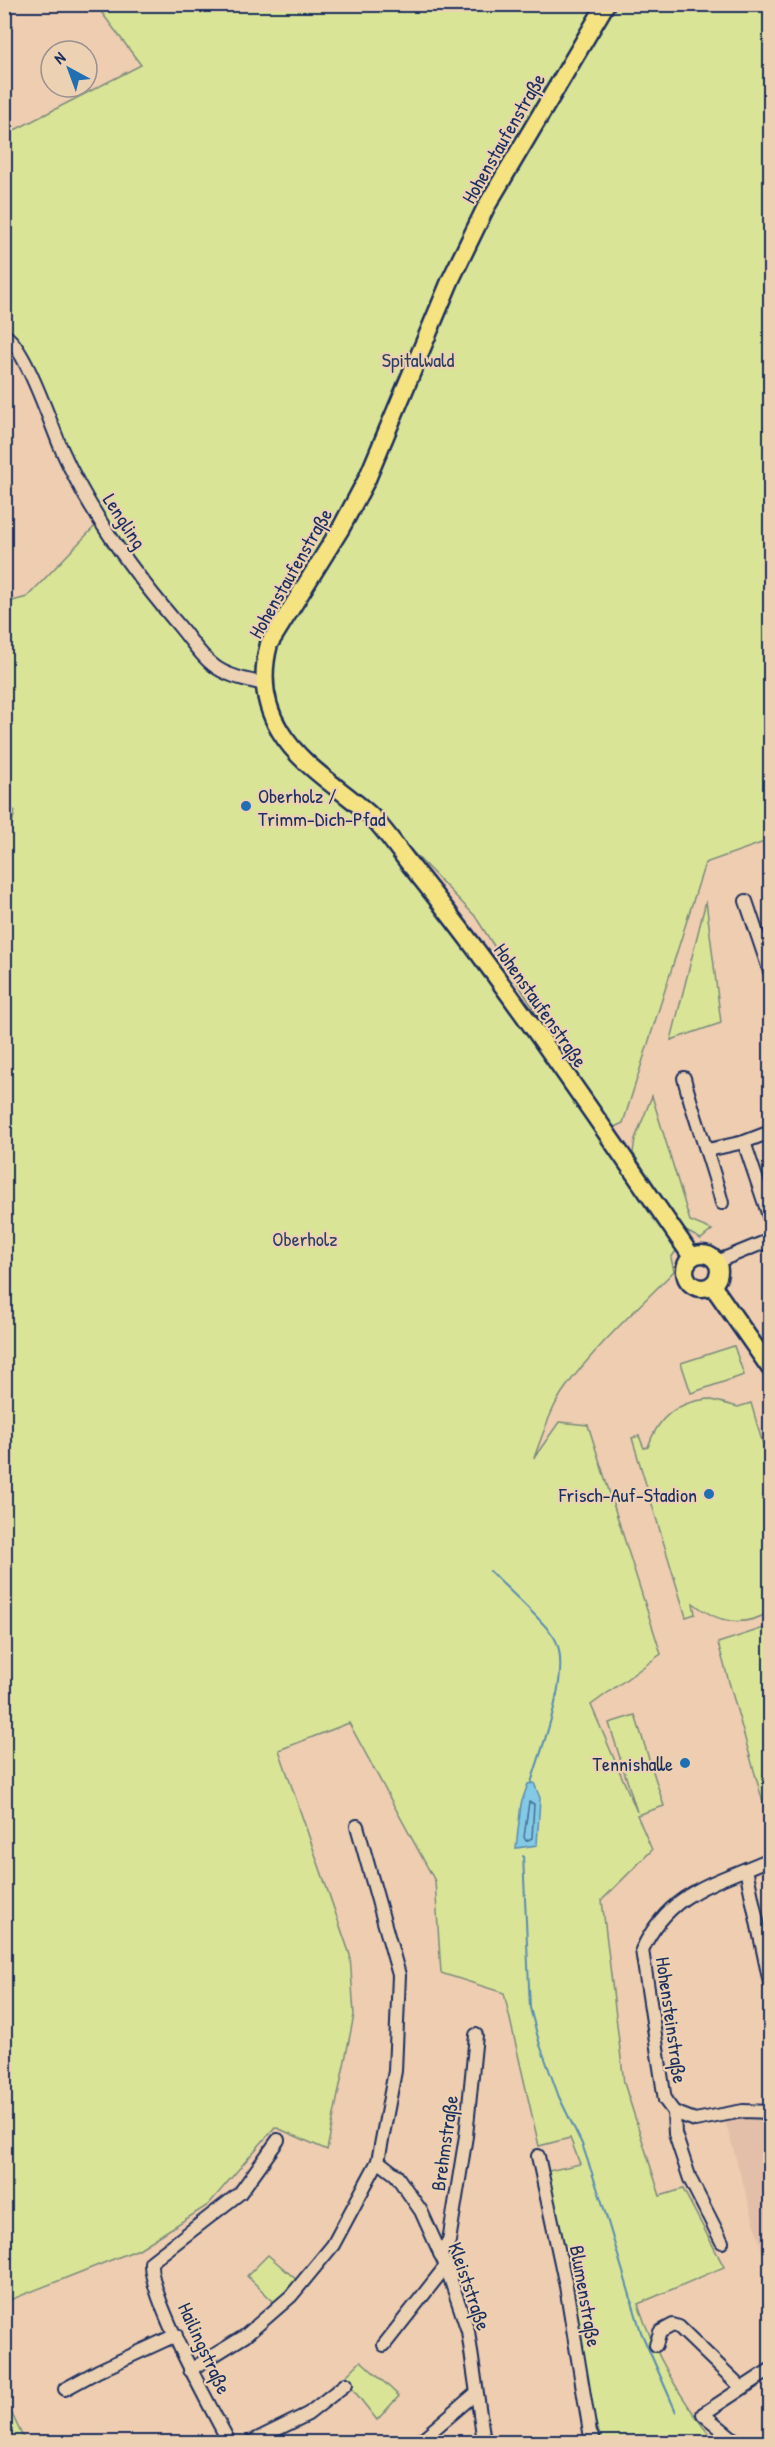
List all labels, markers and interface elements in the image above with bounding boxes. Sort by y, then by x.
north arrow [39,39,99,99]
text: N [49,46,70,69]
street label: Hohenstaufenstraße [455,68,551,208]
park label: Spitalwald [382,346,454,373]
street label: Lengling [97,488,153,554]
street label: Hohenstaufenstraße [242,503,338,643]
place label: Oberholz / Trimm-Dich-Pfad [258,782,386,832]
marker: Oberholz / Trimm-Dich-Pfad [239,799,253,813]
street label: Hohenstaufenstraße [488,937,594,1073]
park label: Oberholz [272,1225,338,1252]
place label: Frisch-Auf-Stadion [558,1481,697,1508]
marker: Frisch-Auf-Stadion [702,1487,716,1501]
place label: Tennishalle [593,1750,673,1777]
marker: Tennishalle [678,1756,692,1770]
street label: Hohensteinstraße [650,1955,694,2085]
street label: Brehmstraße [424,2093,464,2193]
street label: Kleiststraße [442,2238,498,2334]
street label: Blumenstraße [564,2243,608,2349]
street label: Hailingstraße [172,2298,238,2398]

